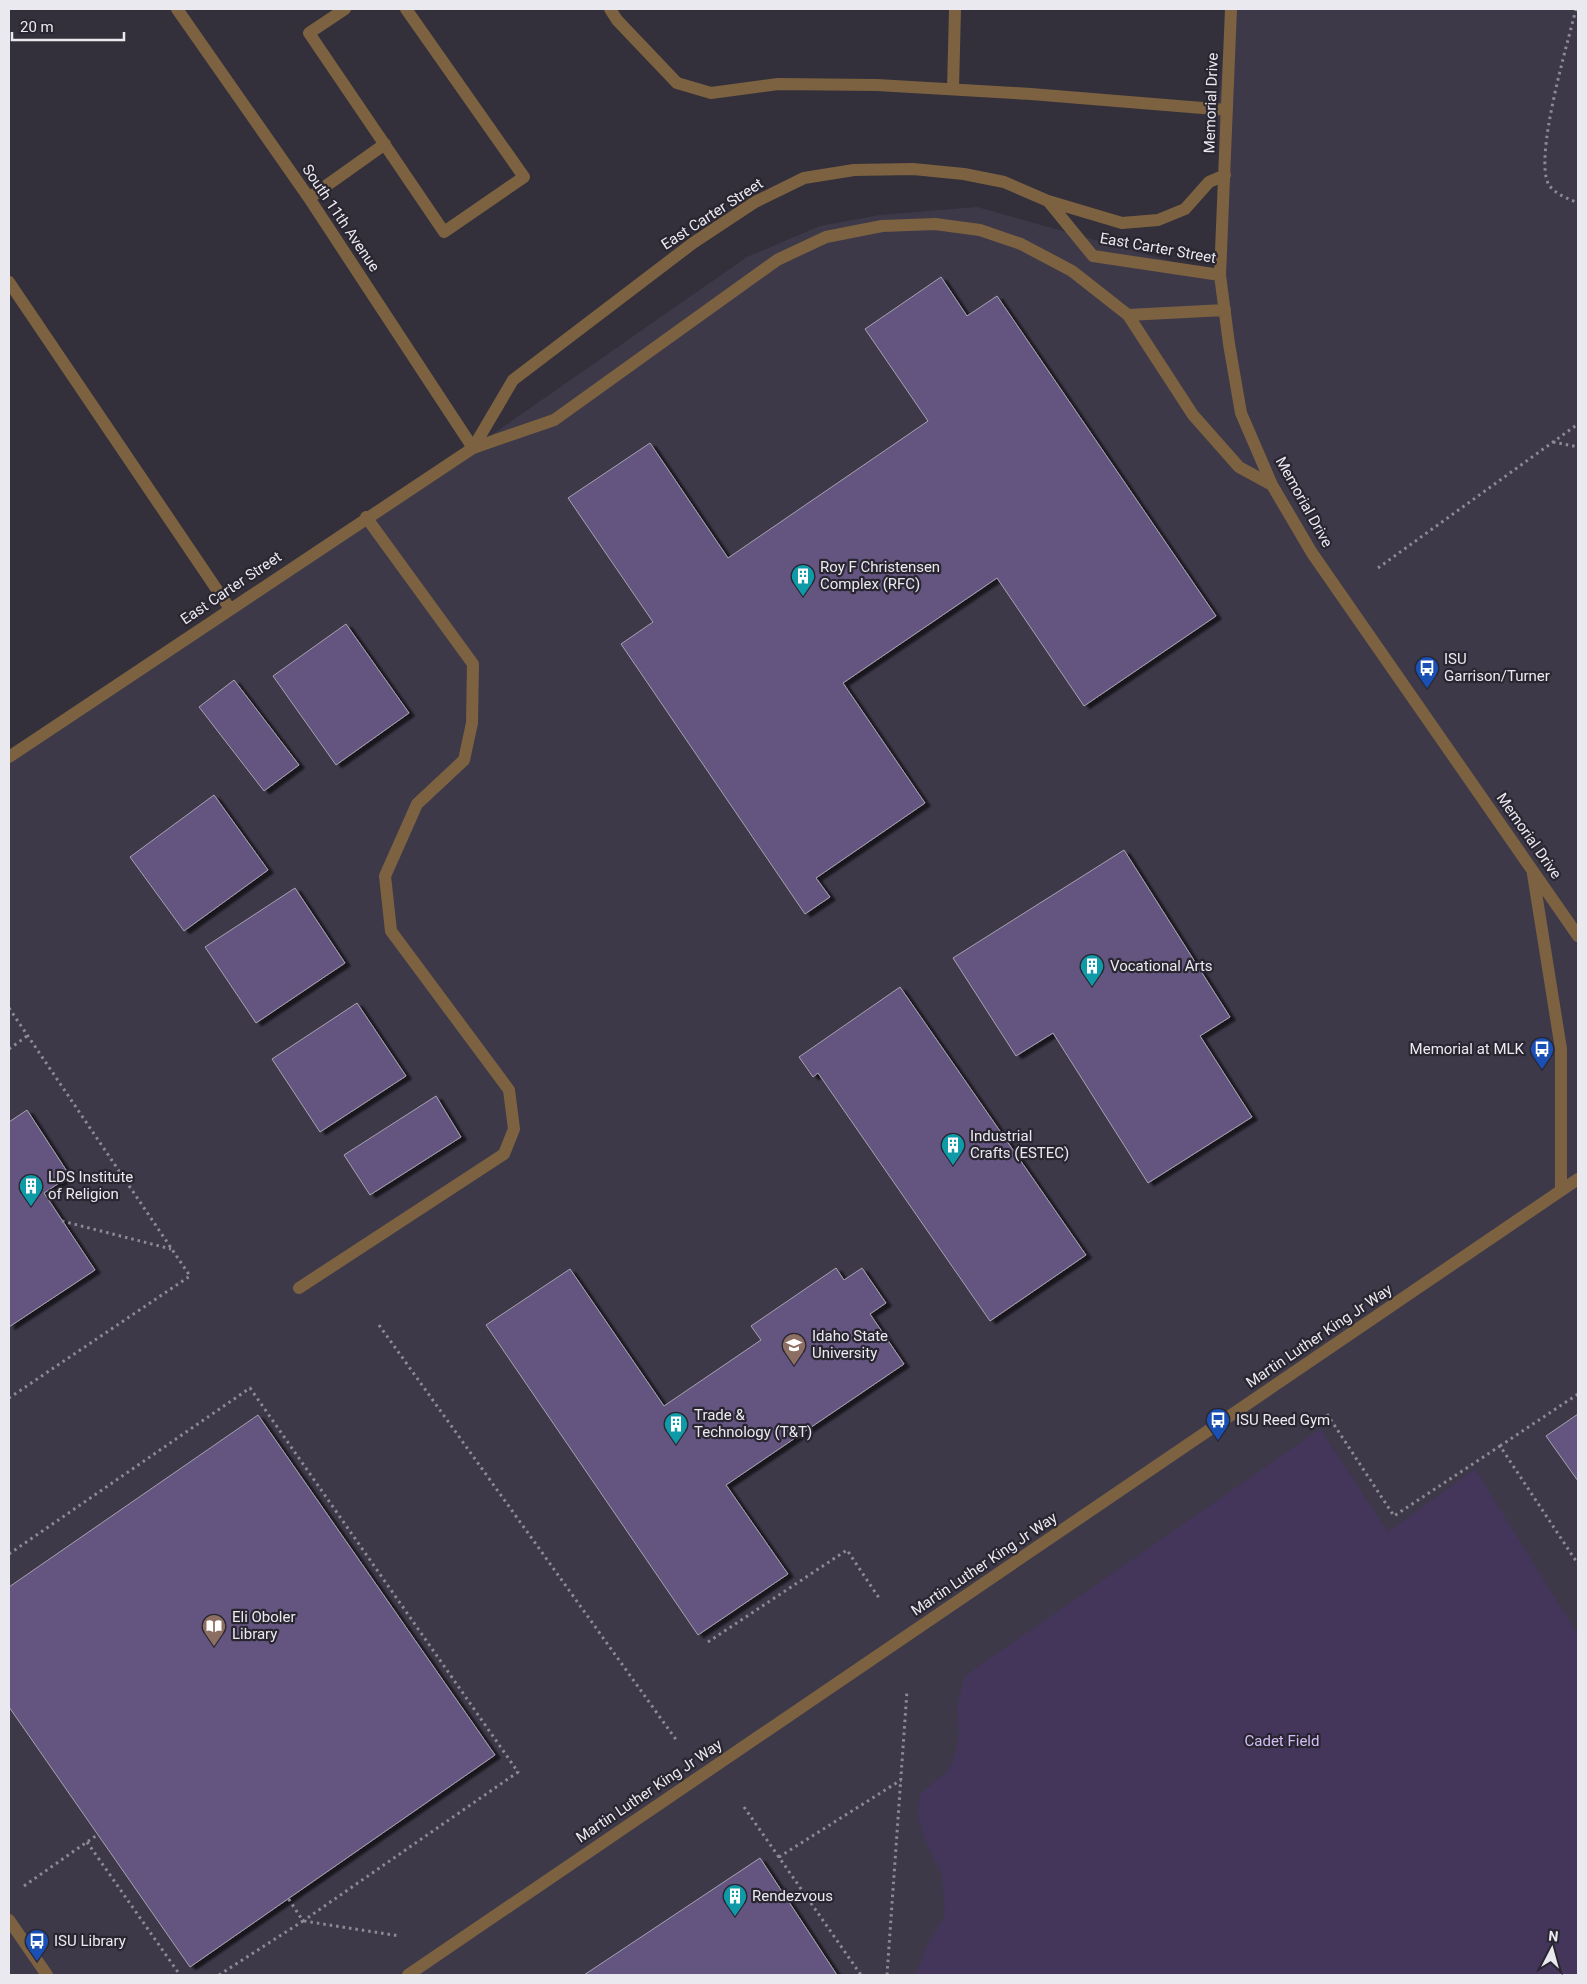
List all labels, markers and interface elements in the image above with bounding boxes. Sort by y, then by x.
scale bar [12,10,125,42]
text: 20 m [20,18,54,36]
street label: Memorial Drive [1200,52,1222,154]
street label: South 11th Avenue [298,161,384,275]
street label: East Carter Street [658,174,766,254]
street label: East Carter Street [1098,229,1218,267]
street label: Memorial Drive [1272,454,1336,550]
street label: East Carter Street [177,548,285,628]
place label: Roy F Christensen Complex (RFC) [820,558,940,593]
building icon: Roy F Christensen Complex (RFC) [790,563,816,597]
place label: ISU Garrison/Turner [1444,650,1550,685]
bus stop icon: ISU Garrison/Turner [1414,655,1440,689]
street label: Memorial Drive [1493,790,1565,882]
building icon: Vocational Arts [1079,953,1105,987]
place label: Vocational Arts [1110,957,1213,975]
bus stop icon: Memorial at MLK [1529,1036,1555,1070]
place label: Memorial at MLK [1410,1040,1525,1058]
place label: Industrial Crafts (ESTEC) [970,1127,1069,1162]
building icon: Industrial Crafts (ESTEC) [940,1132,966,1166]
place label: LDS Institute of Religion [48,1168,133,1203]
building icon: LDS Institute of Religion [18,1173,44,1207]
street label: Martin Luther King Jr Way [1243,1280,1395,1392]
place label: Idaho State University [812,1327,888,1362]
school or university icon: Idaho State University [781,1332,807,1366]
place label: Trade & Technology (T&T) [694,1406,812,1441]
bus stop icon: ISU Reed Gym [1205,1407,1231,1441]
building icon: Trade & Technology (T&T) [663,1411,689,1445]
place label: ISU Reed Gym [1236,1411,1330,1429]
street label: Martin Luther King Jr Way [908,1508,1060,1620]
place label: Eli Oboler Library [232,1608,296,1643]
library icon: Eli Oboler Library [201,1613,227,1647]
park label: Cadet Field [1245,1732,1319,1750]
street label: Martin Luther King Jr Way [573,1735,725,1847]
building icon: Rendezvous [722,1883,748,1917]
place label: Rendezvous [752,1887,833,1905]
north arrow [1527,1924,1577,1974]
bus stop icon: ISU Library [24,1928,50,1962]
text: N [1548,1928,1559,1945]
place label: ISU Library [54,1932,126,1950]

